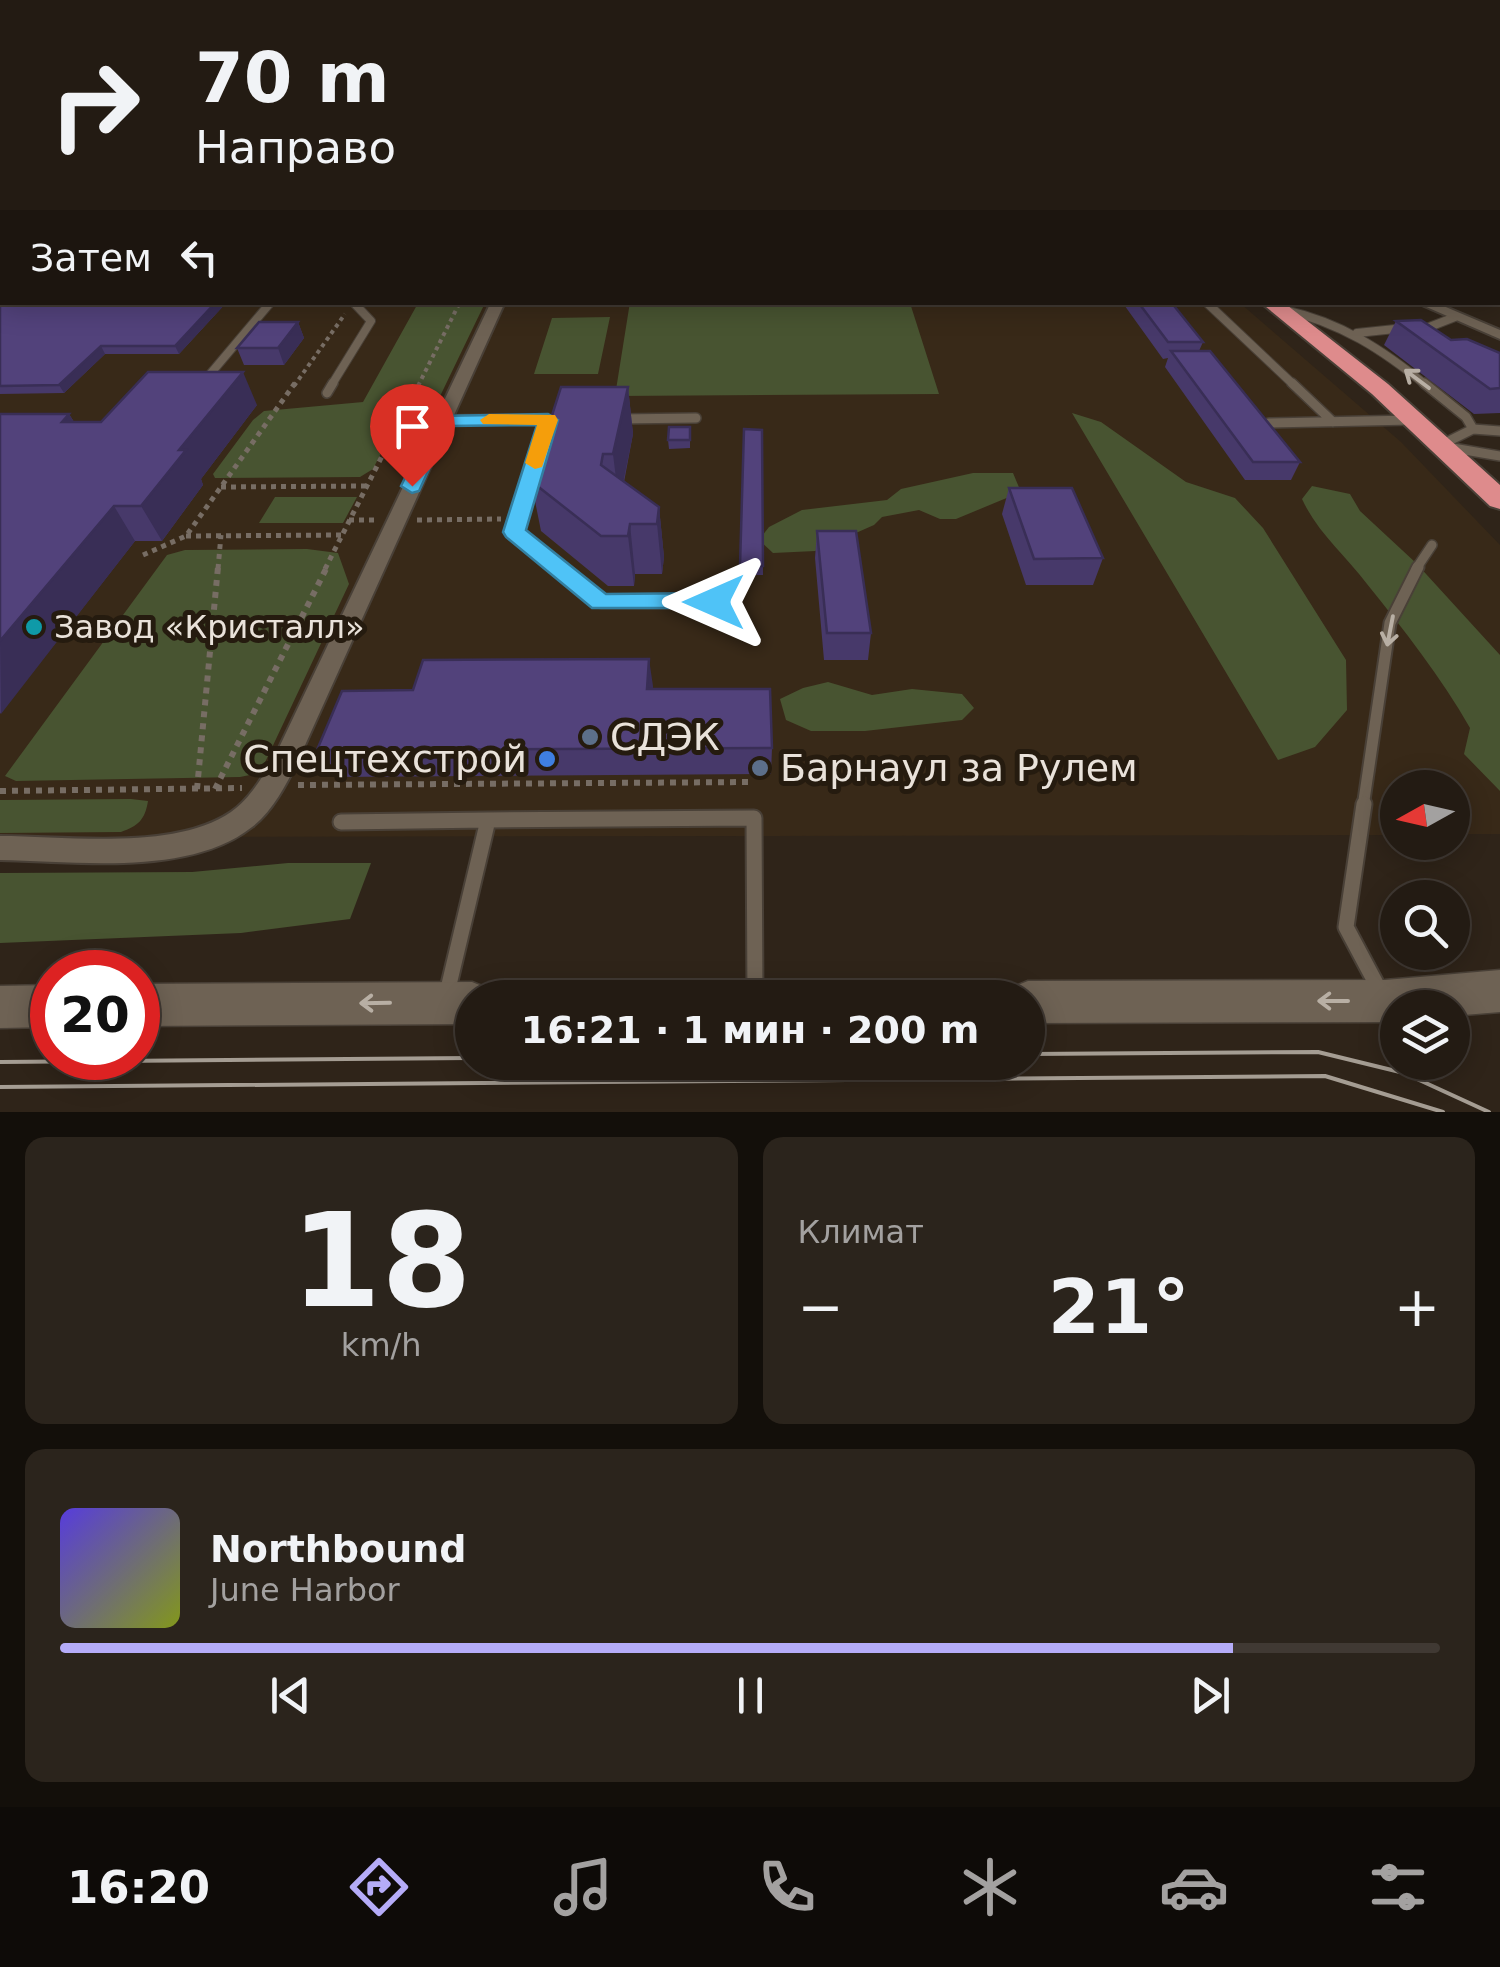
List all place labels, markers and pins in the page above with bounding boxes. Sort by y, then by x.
pin [370,384,455,487]
place label: Завод «Кристалл» [54,608,365,646]
marker: Завод «Кристалл» [23,616,45,638]
place label: СДЭК [610,715,720,759]
marker: СДЭК [579,726,601,748]
place label: Спецтехстрой [243,737,527,781]
place label: Барнаул за Рулем [780,746,1138,790]
marker: Спецтехстрой [536,748,558,770]
marker: Барнаул за Рулем [749,757,771,779]

